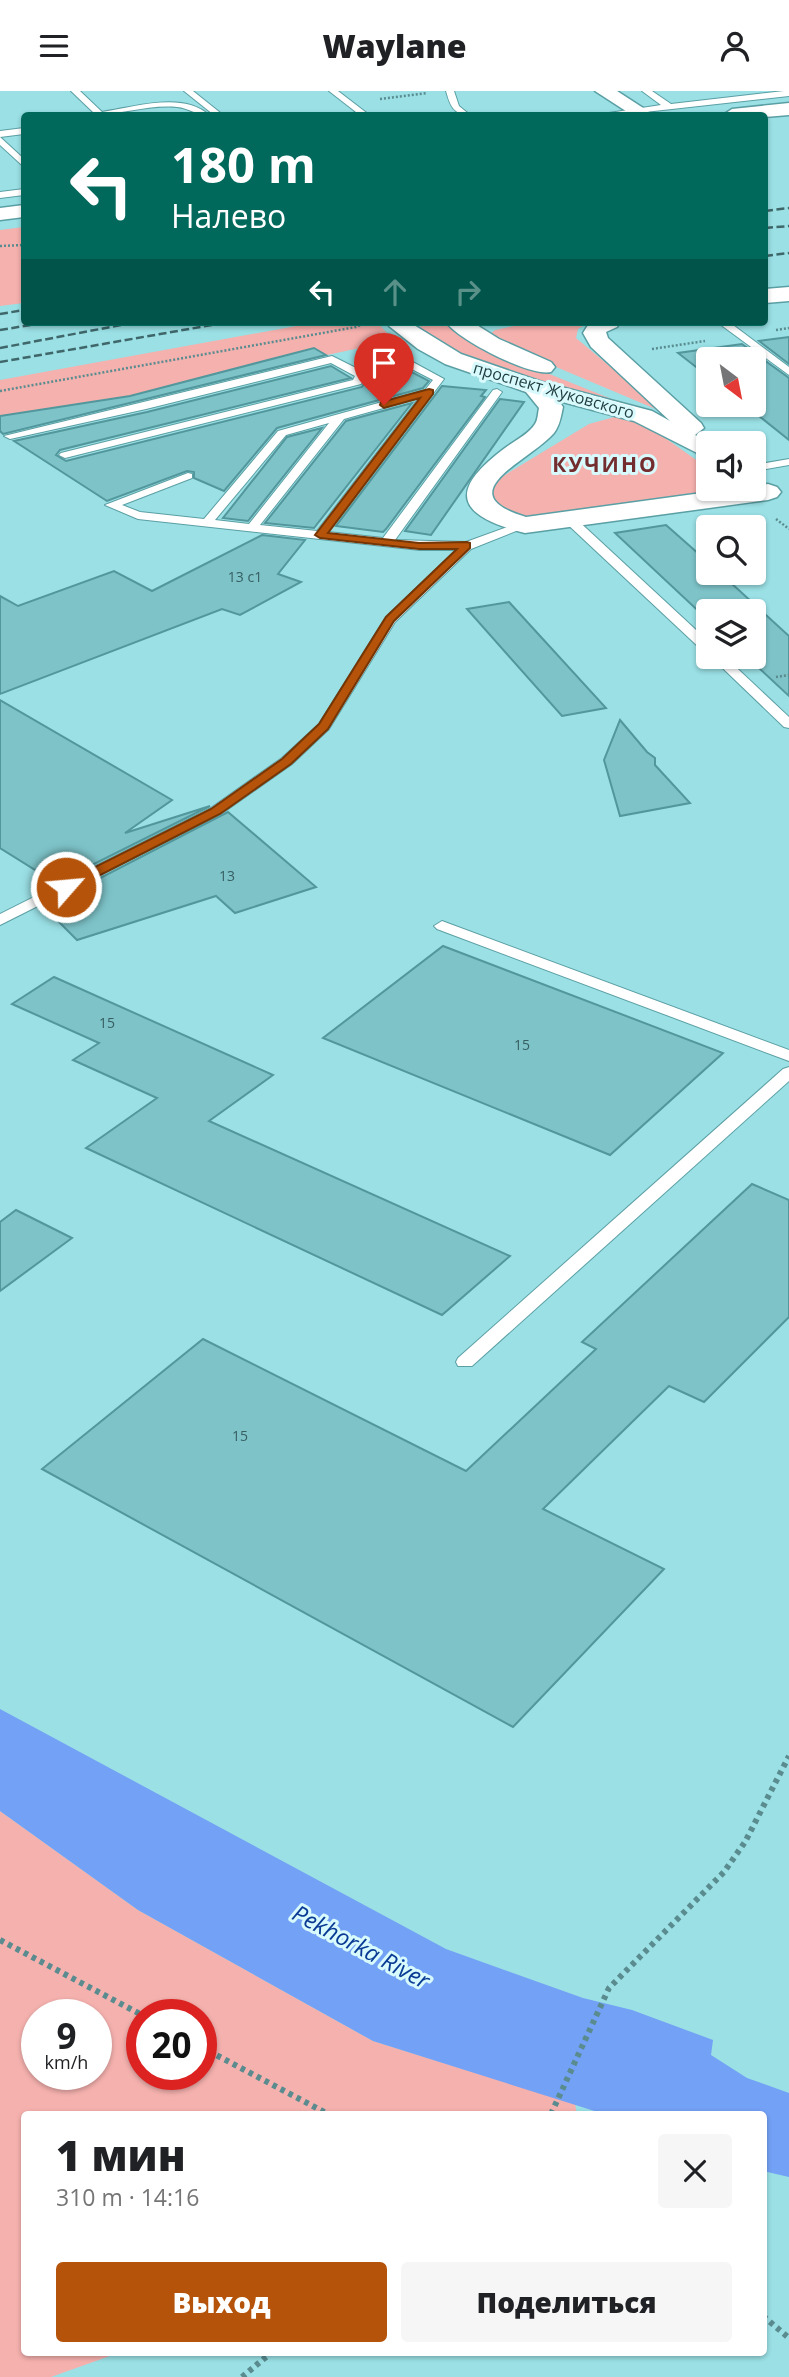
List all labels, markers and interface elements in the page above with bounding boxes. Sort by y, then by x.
text: Waylane [322,24,467,67]
icon: menu [35,27,73,65]
icon: person [716,27,754,65]
text: 180 m [171,131,316,197]
icon: left [56,140,147,231]
text: Налево [171,194,286,237]
icon: left [303,273,341,311]
icon: ahead [376,273,414,311]
icon: right [449,273,487,311]
pin [354,333,414,405]
icon: arrive [365,344,403,382]
north arrow [696,347,766,417]
map controls [696,347,766,669]
street label: проспект Жуковского [471,356,637,424]
button: sound [696,431,766,501]
district label: КУЧИНО [552,450,658,478]
button: search [696,515,766,585]
house number: 13 с1 [228,567,262,586]
button: layers [696,599,766,669]
position arrow [29,850,103,924]
house number: 13 [219,866,235,885]
house number: 15 [99,1013,115,1032]
house number: 15 [514,1035,530,1054]
house number: 15 [232,1426,248,1445]
water label: Pekhorka River [287,1896,437,1996]
speed limit sign: 20 [126,1999,217,2090]
text: 9 [56,2012,77,2059]
text: km/h [45,2050,88,2074]
text: 1 мин [56,2126,186,2183]
button: close [658,2134,732,2208]
text: 310 m · 14:16 [56,2181,199,2213]
button: Выход [56,2262,387,2342]
button: Поделиться [401,2262,732,2342]

